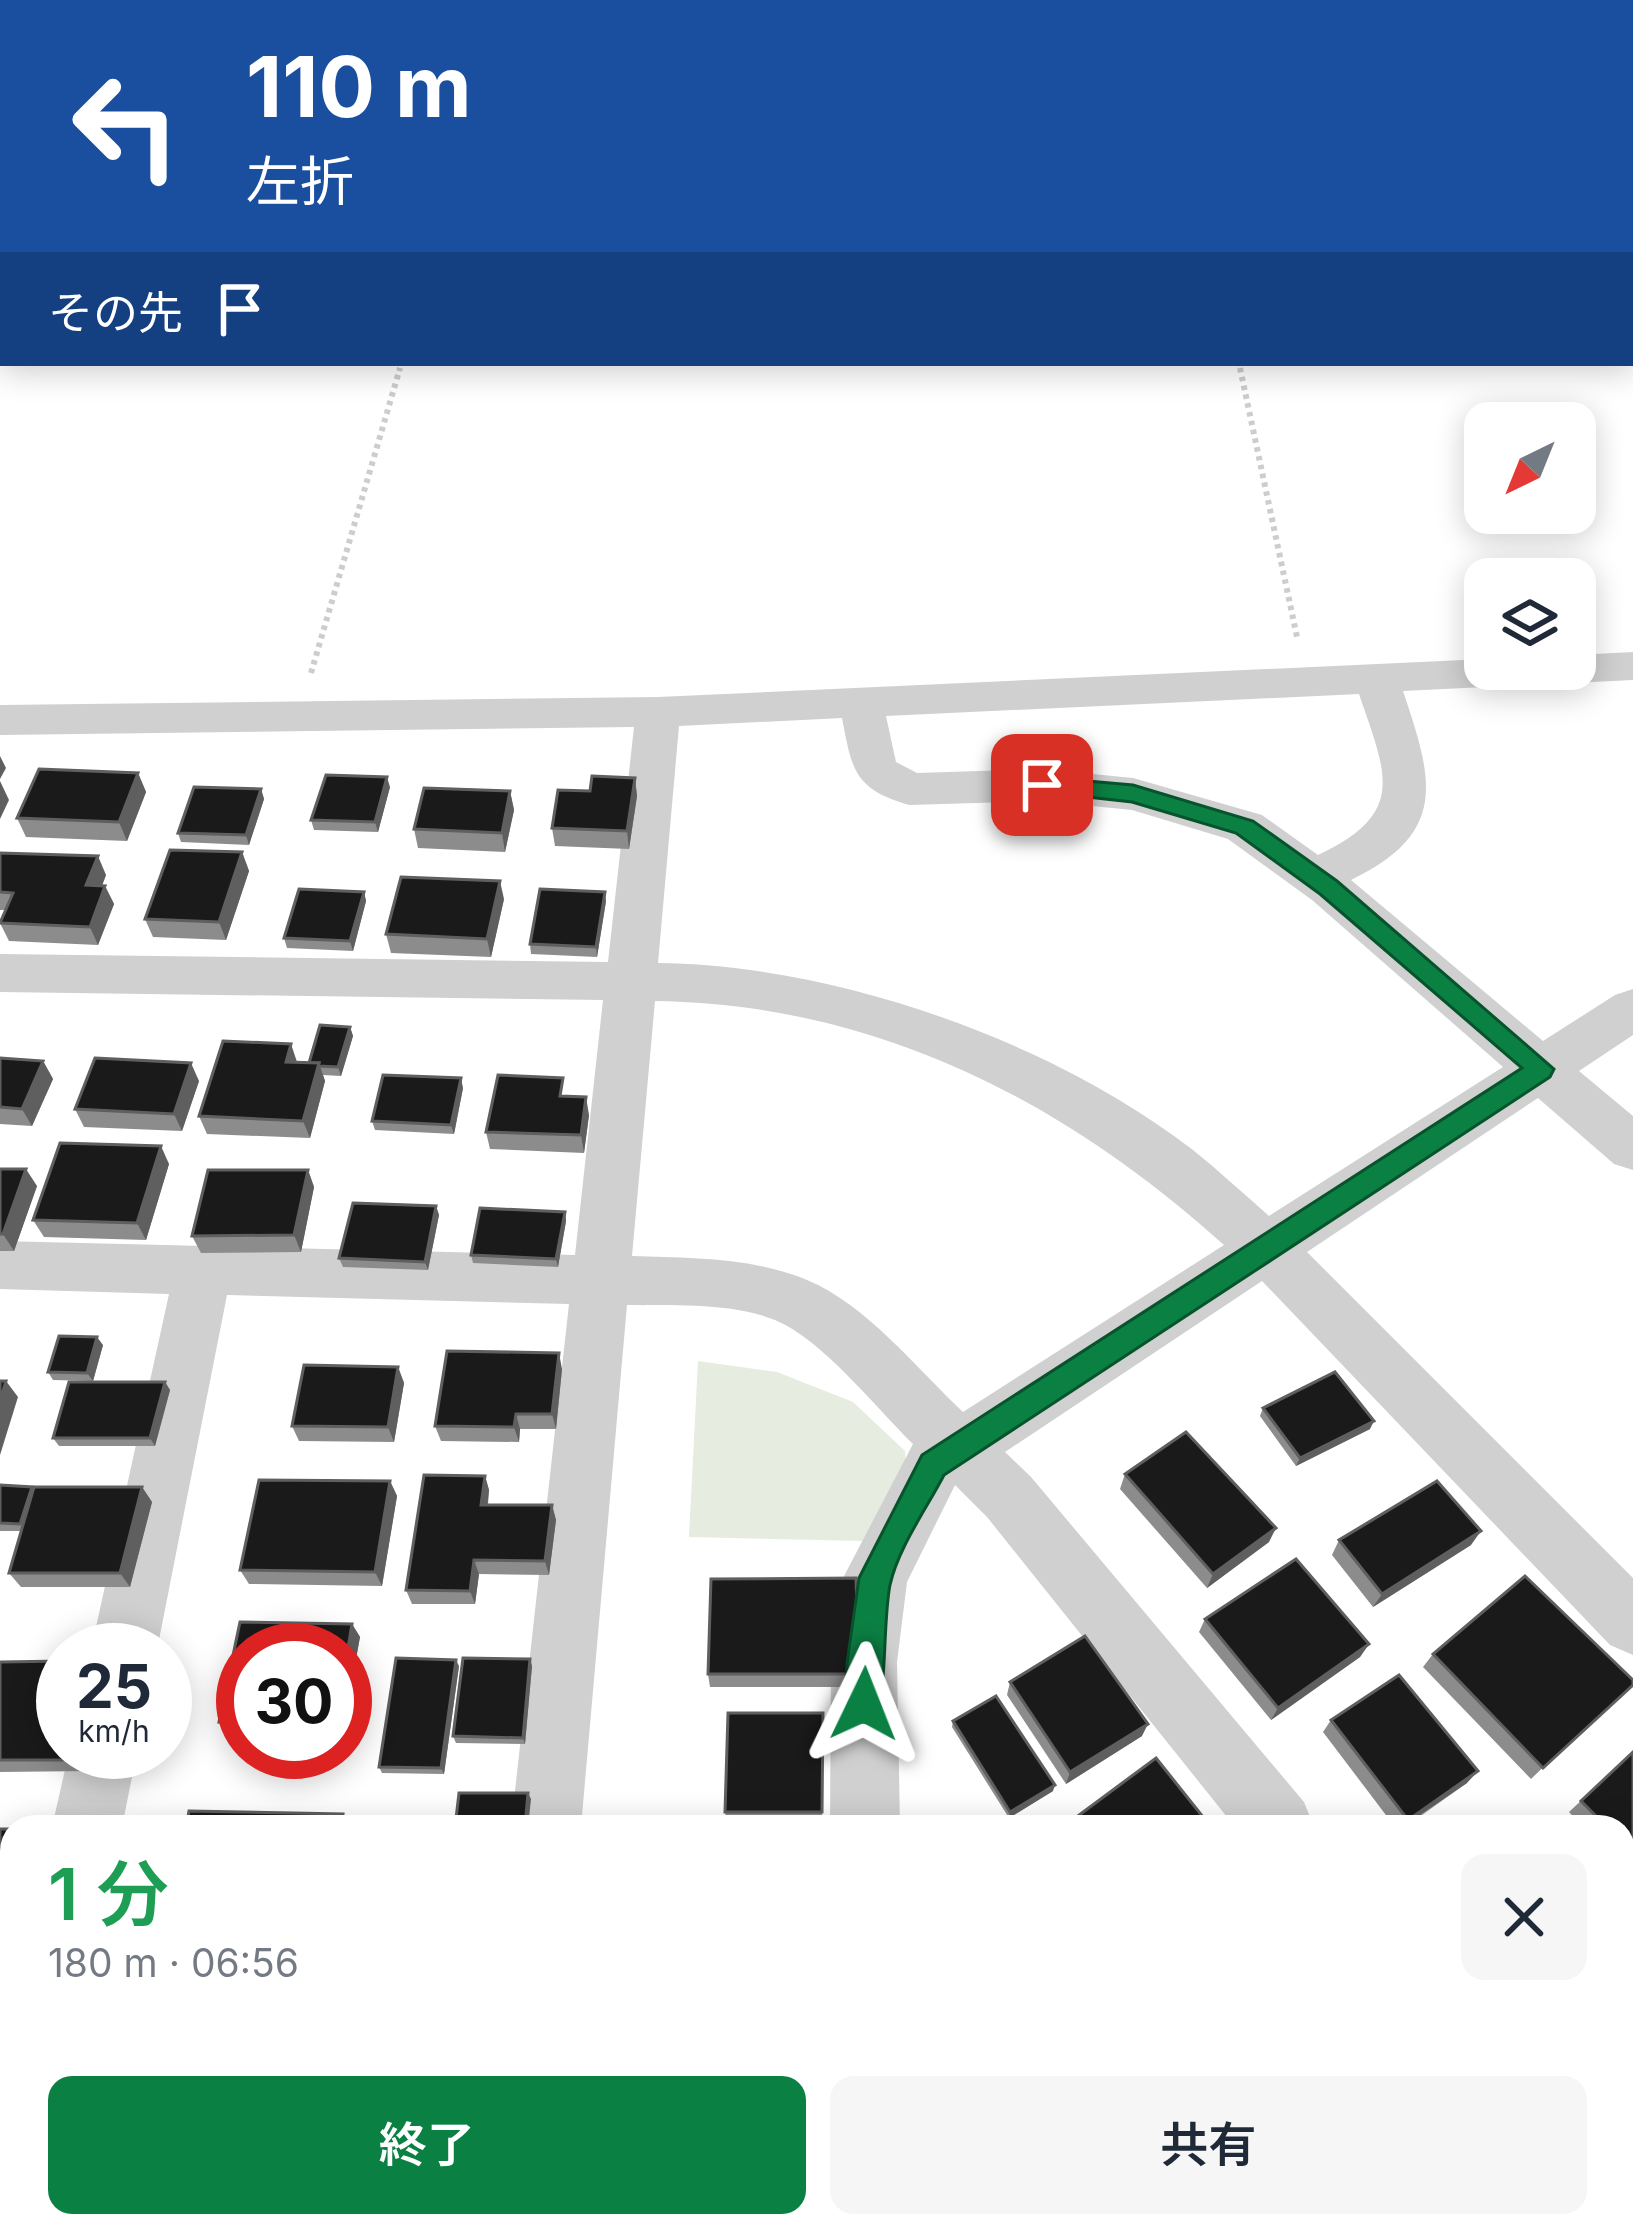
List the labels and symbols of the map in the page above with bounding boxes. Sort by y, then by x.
north arrow [1464,402,1596,534]
pin [991,734,1093,836]
speed limit sign: 30 [216,1623,372,1779]
position arrow [801,1641,927,1767]

